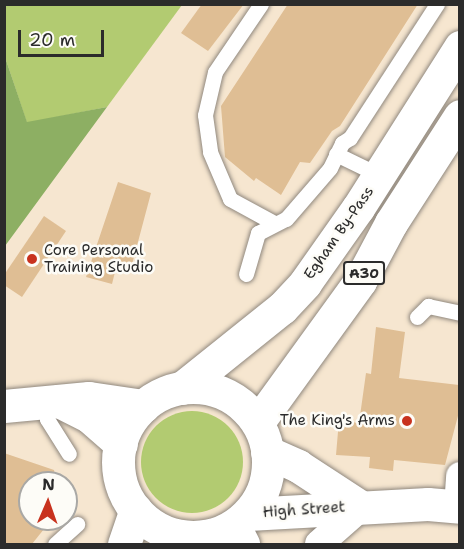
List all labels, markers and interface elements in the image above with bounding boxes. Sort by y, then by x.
scale bar [21,18,106,56]
text: 20 m [29,28,75,52]
street label: Egham By-Pass [300,183,378,283]
place label: Core Personal Training Studio [44,241,153,276]
marker: Core Personal Training Studio [25,252,39,266]
road number: A30 [343,262,385,284]
place label: The King's Arms [280,412,395,430]
marker: The King's Arms [400,414,414,428]
north arrow [18,471,78,531]
text: N [42,474,55,495]
street label: High Street [262,498,346,522]

